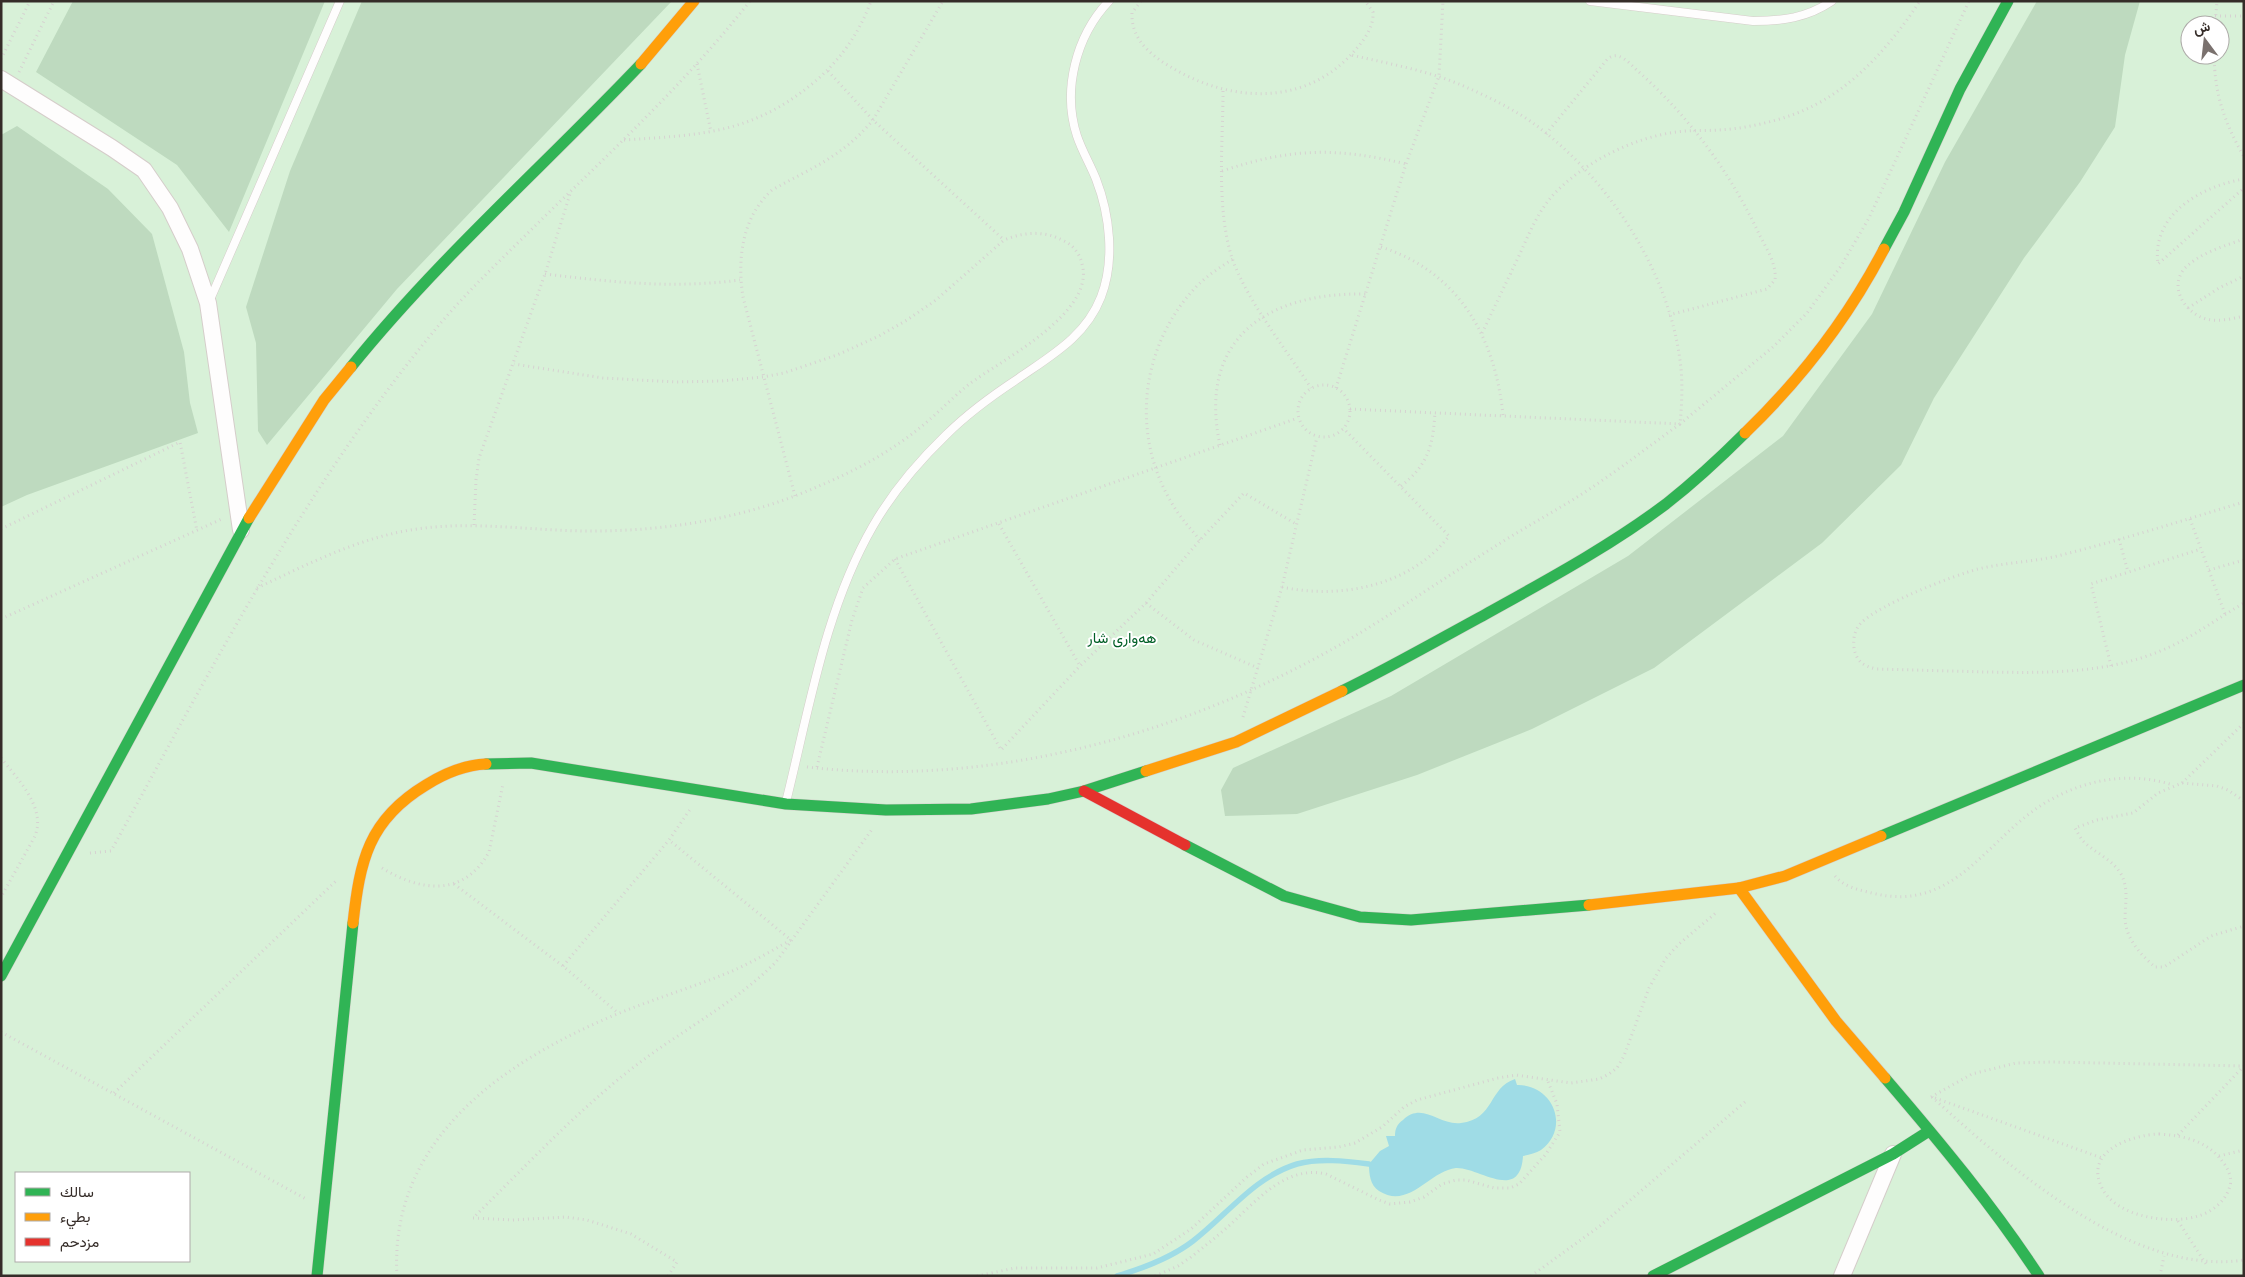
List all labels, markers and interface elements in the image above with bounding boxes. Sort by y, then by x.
north arrow [2180,15,2230,65]
text: ش [2191,17,2212,38]
park label: هەواری شار [1087,628,1156,648]
legend [15,1172,190,1262]
text: سالك [60,1182,94,1202]
text: بطيء [60,1207,90,1230]
text: مزدحم [60,1232,99,1252]

